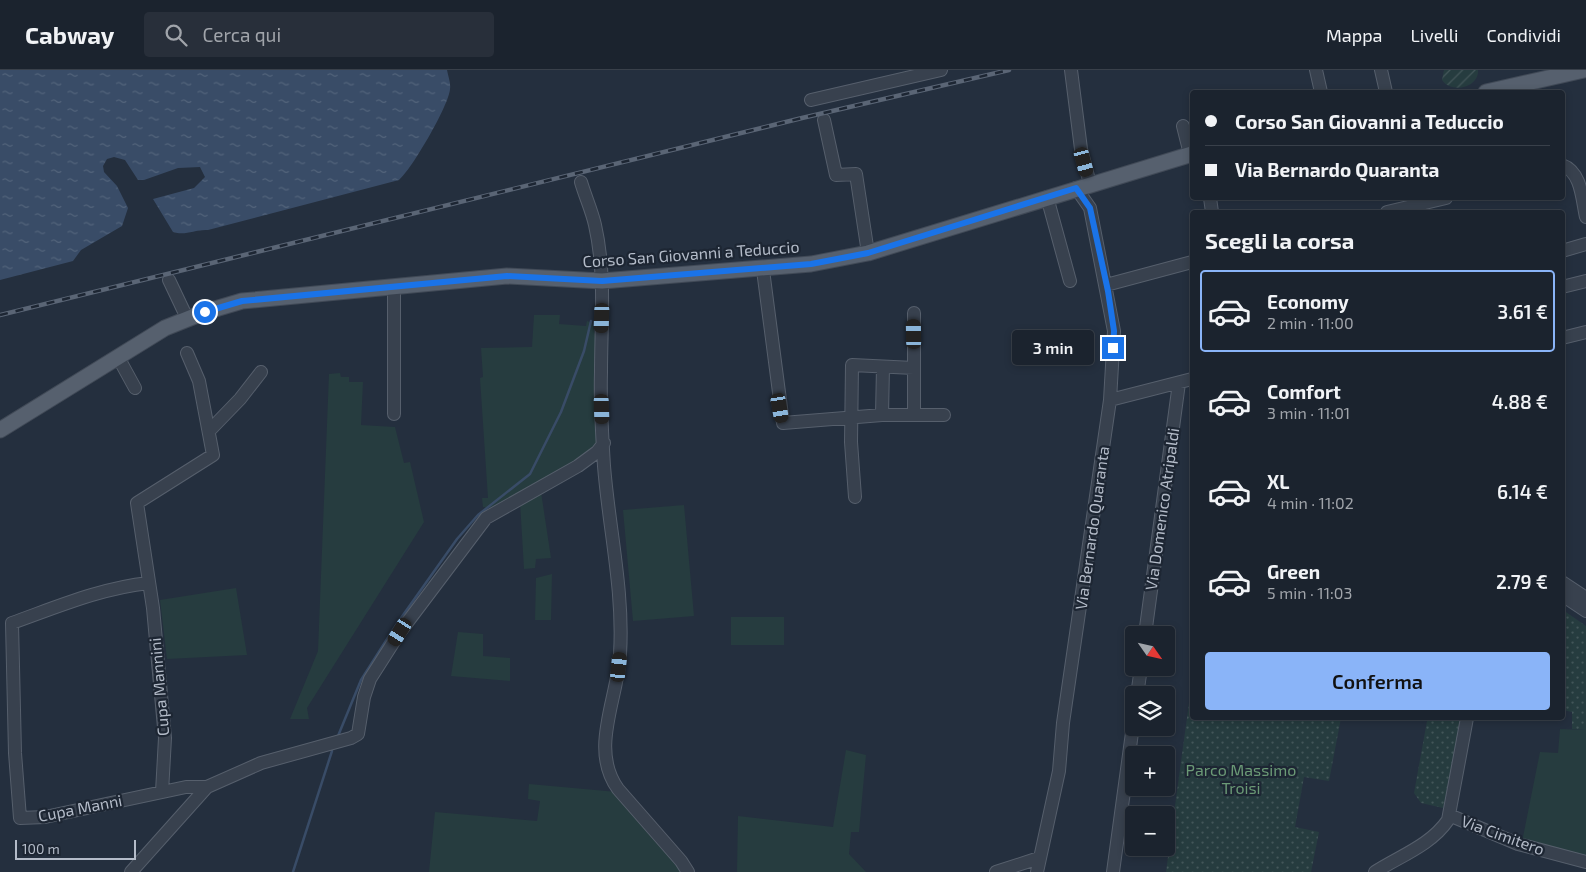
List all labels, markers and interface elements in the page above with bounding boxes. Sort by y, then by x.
search box [144,12,494,57]
text: Cabway [25,20,114,49]
icon: search [162,21,190,49]
text: Cerca qui [202,23,281,46]
text: Mappa [1326,24,1383,46]
text: Livelli [1411,24,1458,46]
text: Condividi [1486,24,1561,46]
text: Corso San Giovanni a Teduccio [1235,110,1504,133]
car [1072,146,1095,178]
text: Via Bernardo Quaranta [1235,158,1439,181]
text: Scegli la corsa [1205,227,1354,253]
street label: Corso San Giovanni a Teduccio [582,236,800,271]
icon: car [1207,289,1252,334]
text: Economy [1267,290,1349,313]
text: 3.61 € [1497,300,1548,323]
route start [194,301,216,323]
car [593,303,610,333]
text: 2 min · 11:00 [1267,313,1354,332]
car [906,319,921,349]
callout: 3 min [1013,330,1096,366]
route end [1102,337,1124,359]
text: 3 min [1033,338,1073,357]
icon: car [1207,379,1252,424]
text: Comfort [1267,380,1341,403]
text: 4.88 € [1492,390,1548,413]
car [770,392,789,424]
car [593,394,610,424]
text: 3 min · 11:01 [1267,403,1350,422]
street label: Via Domenico Atripaldi [1141,426,1182,591]
street label: Via Bernardo Quaranta [1071,445,1113,611]
icon: car [1207,469,1252,514]
text: XL [1267,470,1289,493]
text: 6.14 € [1497,480,1548,503]
text: 4 min · 11:02 [1267,493,1354,512]
icon: car [1207,559,1252,604]
text: Green [1267,560,1320,583]
text: 2.79 € [1496,570,1548,593]
text: 5 min · 11:03 [1267,583,1352,602]
car [385,615,414,649]
north arrow [1125,626,1175,676]
map controls [1125,626,1175,856]
street label: Cupa Mannini [145,637,172,737]
car [609,651,628,683]
button: Conferma [1205,652,1550,710]
button: layers [1125,686,1175,736]
button: + [1125,746,1175,796]
park label: Parco Massimo Troisi [1186,760,1296,797]
street label: Cupa Manni [36,790,124,825]
button: − [1125,806,1175,856]
street label: Via Cimitero [1459,811,1547,858]
scale bar [15,837,136,860]
text: 100 m [22,840,60,857]

